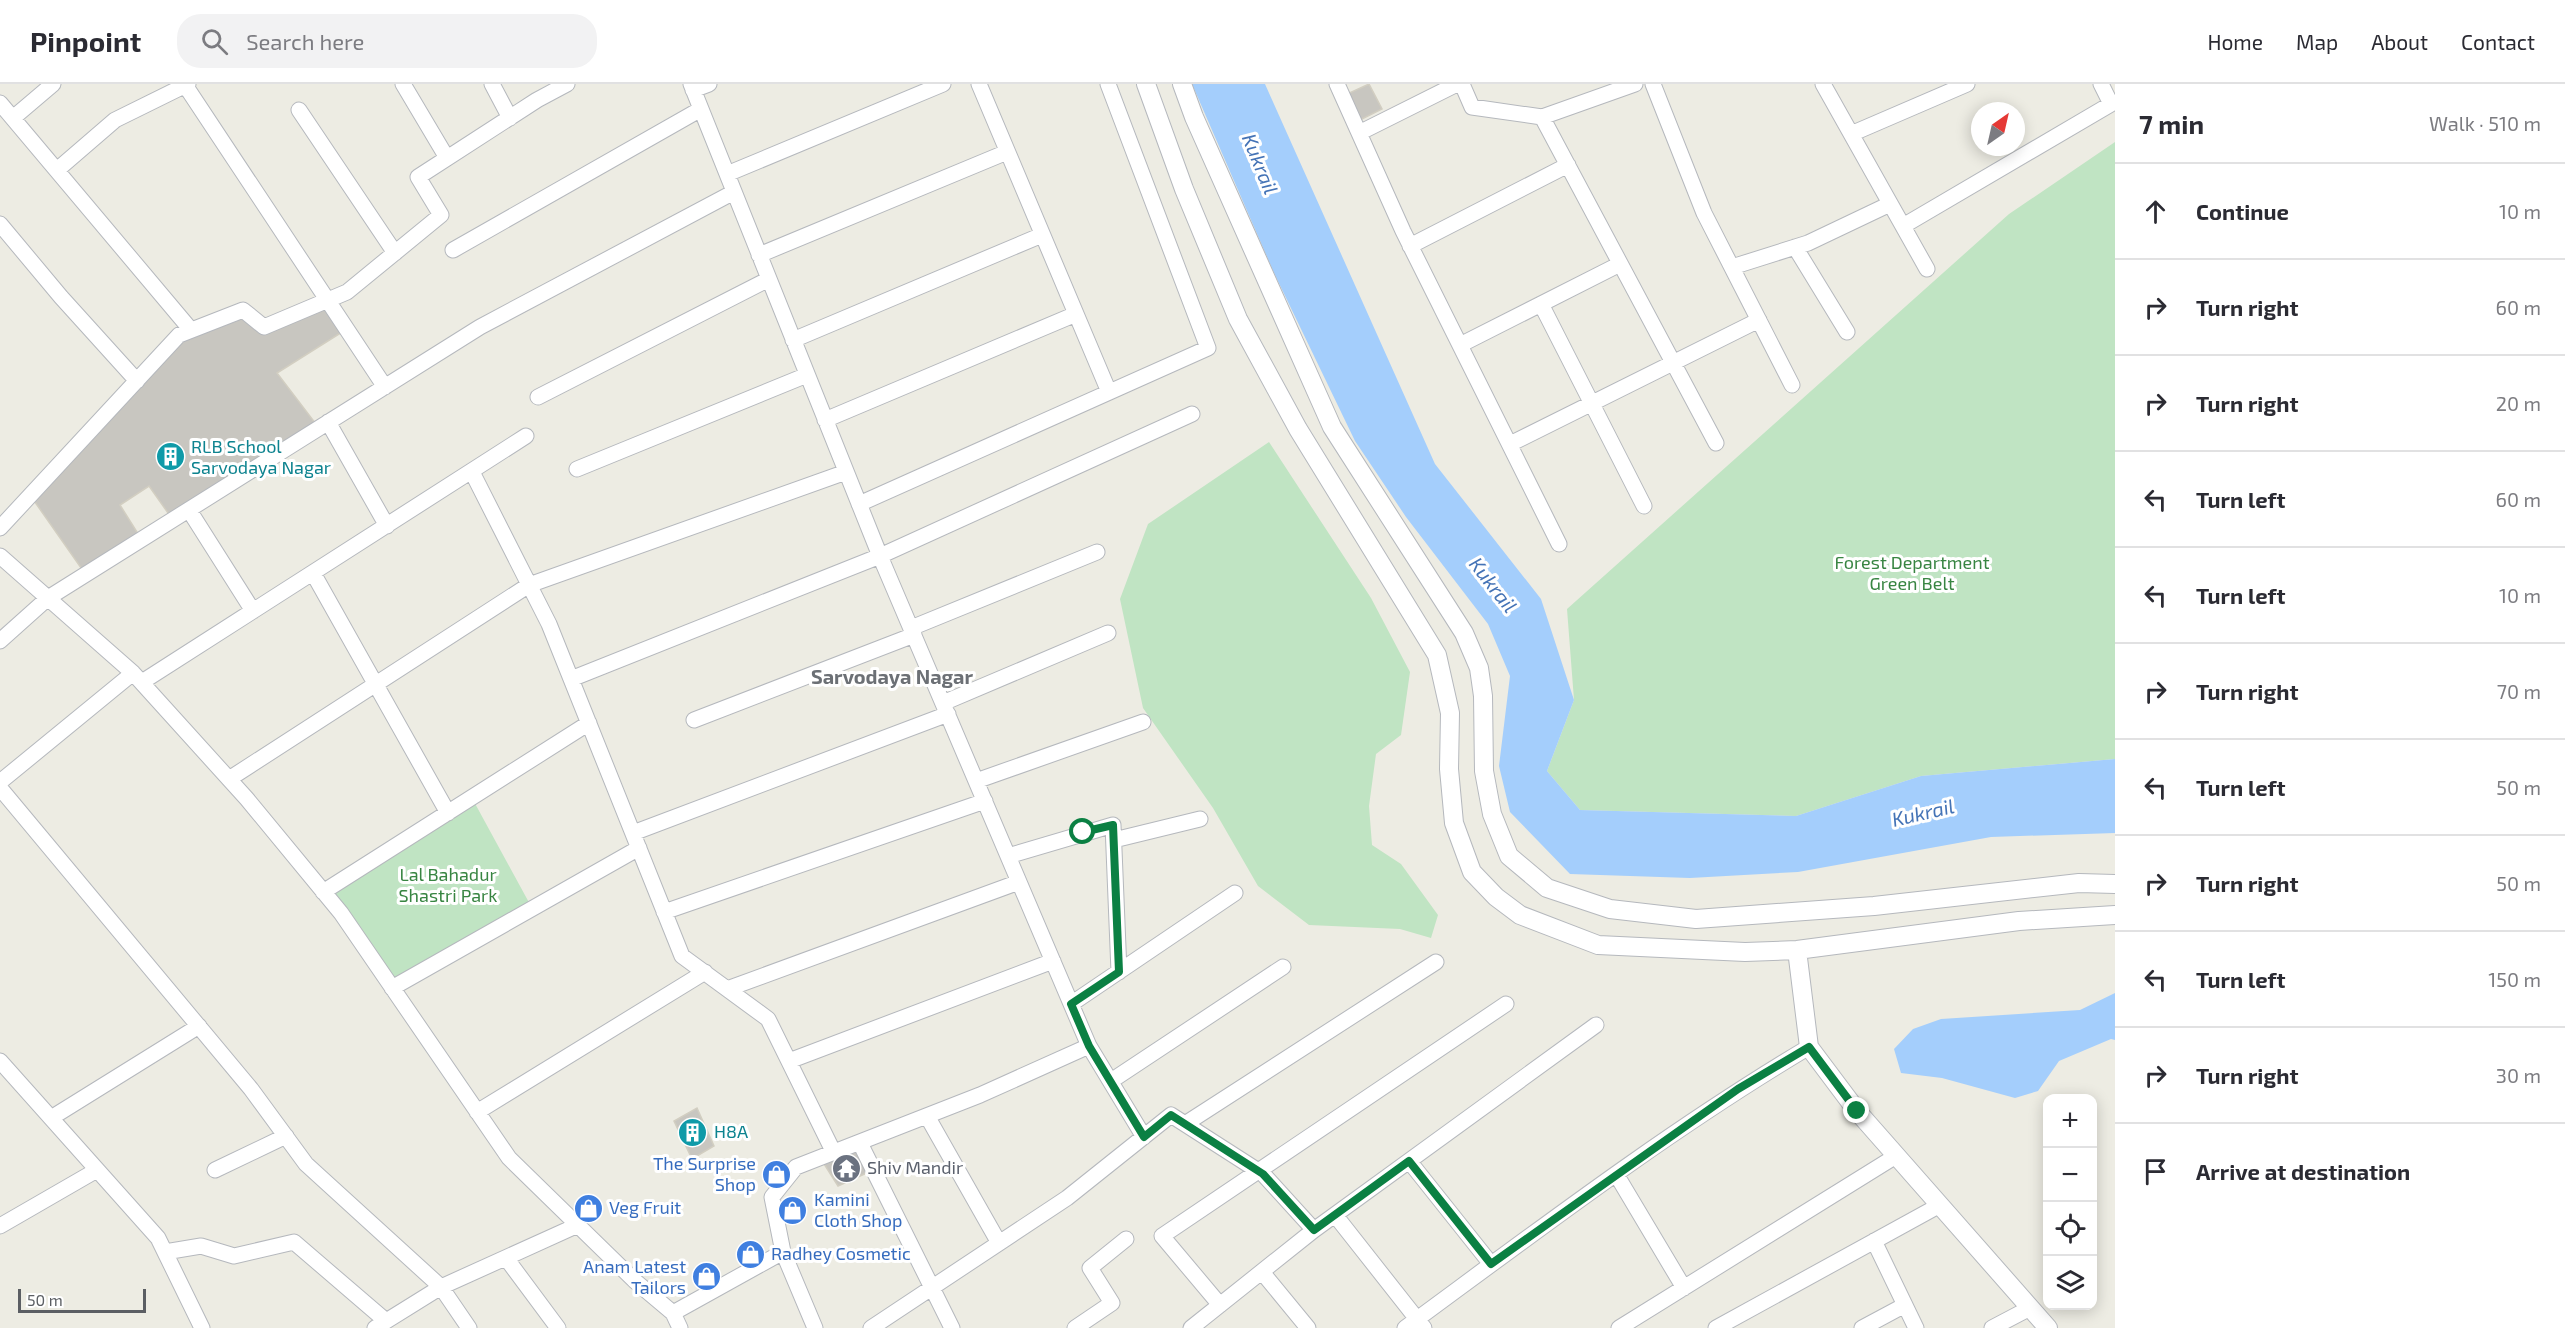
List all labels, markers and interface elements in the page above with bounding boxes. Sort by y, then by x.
search box [177,14,597,68]
text: Pinpoint [30,24,141,58]
icon: search [198,25,231,58]
text: Search here [246,28,364,54]
text: Home [2207,29,2263,54]
text: Map [2296,29,2338,54]
text: About [2371,29,2428,54]
text: Contact [2461,29,2535,54]
north arrow [1971,102,2025,156]
text: 7 min [2139,108,2204,139]
text: Walk · 510 m [2429,111,2541,135]
water label: Kukrail [1238,130,1284,198]
icon: ahead [2139,195,2172,228]
text: Continue [2196,198,2289,224]
text: 10 m [2499,199,2541,223]
icon: right [2139,291,2172,324]
text: Turn right [2196,294,2298,320]
text: 60 m [2496,295,2541,319]
icon: right [2139,387,2172,420]
text: Turn right [2196,390,2298,416]
text: 20 m [2496,391,2541,415]
place label: RLB School Sarvodaya Nagar [191,435,331,478]
building icon: RLB School Sarvodaya Nagar [154,441,186,473]
icon: left [2139,483,2172,516]
text: Turn left [2196,486,2285,512]
text: 60 m [2496,487,2541,511]
park label: Forest Department Green Belt [1834,551,1990,594]
water label: Kukrail [1465,552,1523,617]
icon: left [2139,579,2172,612]
text: Turn left [2196,582,2285,608]
text: 10 m [2499,583,2541,607]
district label: Sarvodaya Nagar [811,664,973,689]
icon: right [2139,675,2172,708]
text: Turn right [2196,678,2298,704]
text: 70 m [2497,679,2541,703]
icon: left [2139,771,2172,804]
text: Turn left [2196,774,2285,800]
text: 50 m [2496,775,2541,799]
water label: Kukrail [1889,793,1956,831]
route start [1069,818,1095,844]
park label: Lal Bahadur Shastri Park [399,863,497,906]
icon: right [2139,867,2172,900]
text: Turn right [2196,870,2298,896]
text: 50 m [2496,871,2541,895]
icon: left [2139,963,2172,996]
text: Turn left [2196,966,2285,992]
text: 150 m [2488,967,2541,991]
icon: right [2139,1059,2172,1092]
text: Turn right [2196,1062,2298,1088]
text: 30 m [2496,1063,2541,1087]
map controls [2043,1094,2097,1310]
button: + [2043,1094,2097,1148]
route end [1843,1097,1869,1123]
building icon: H8A [677,1116,709,1148]
place label: H8A [714,1120,749,1142]
button: − [2043,1148,2097,1202]
place label: The Surprise Shop [653,1152,756,1195]
temple icon: Shiv Mandir [830,1152,862,1184]
icon: arrive [2139,1155,2172,1188]
place label: Shiv Mandir [867,1156,963,1178]
shop icon: The Surprise Shop [761,1158,793,1190]
text: Arrive at destination [2196,1158,2410,1184]
place label: Kamini Cloth Shop [814,1188,902,1231]
shop icon: Veg Fruit [572,1192,604,1224]
shop icon: Kamini Cloth Shop [777,1194,809,1226]
place label: Veg Fruit [609,1196,681,1218]
button: locate [2043,1202,2097,1256]
shop icon: Radhey Cosmetic [734,1238,766,1270]
place label: Radhey Cosmetic [771,1242,911,1264]
place label: Anam Latest Tailors [583,1255,686,1298]
button: layers [2043,1256,2097,1310]
shop icon: Anam Latest Tailors [691,1261,723,1293]
scale bar [18,1286,146,1314]
text: 50 m [27,1290,63,1309]

